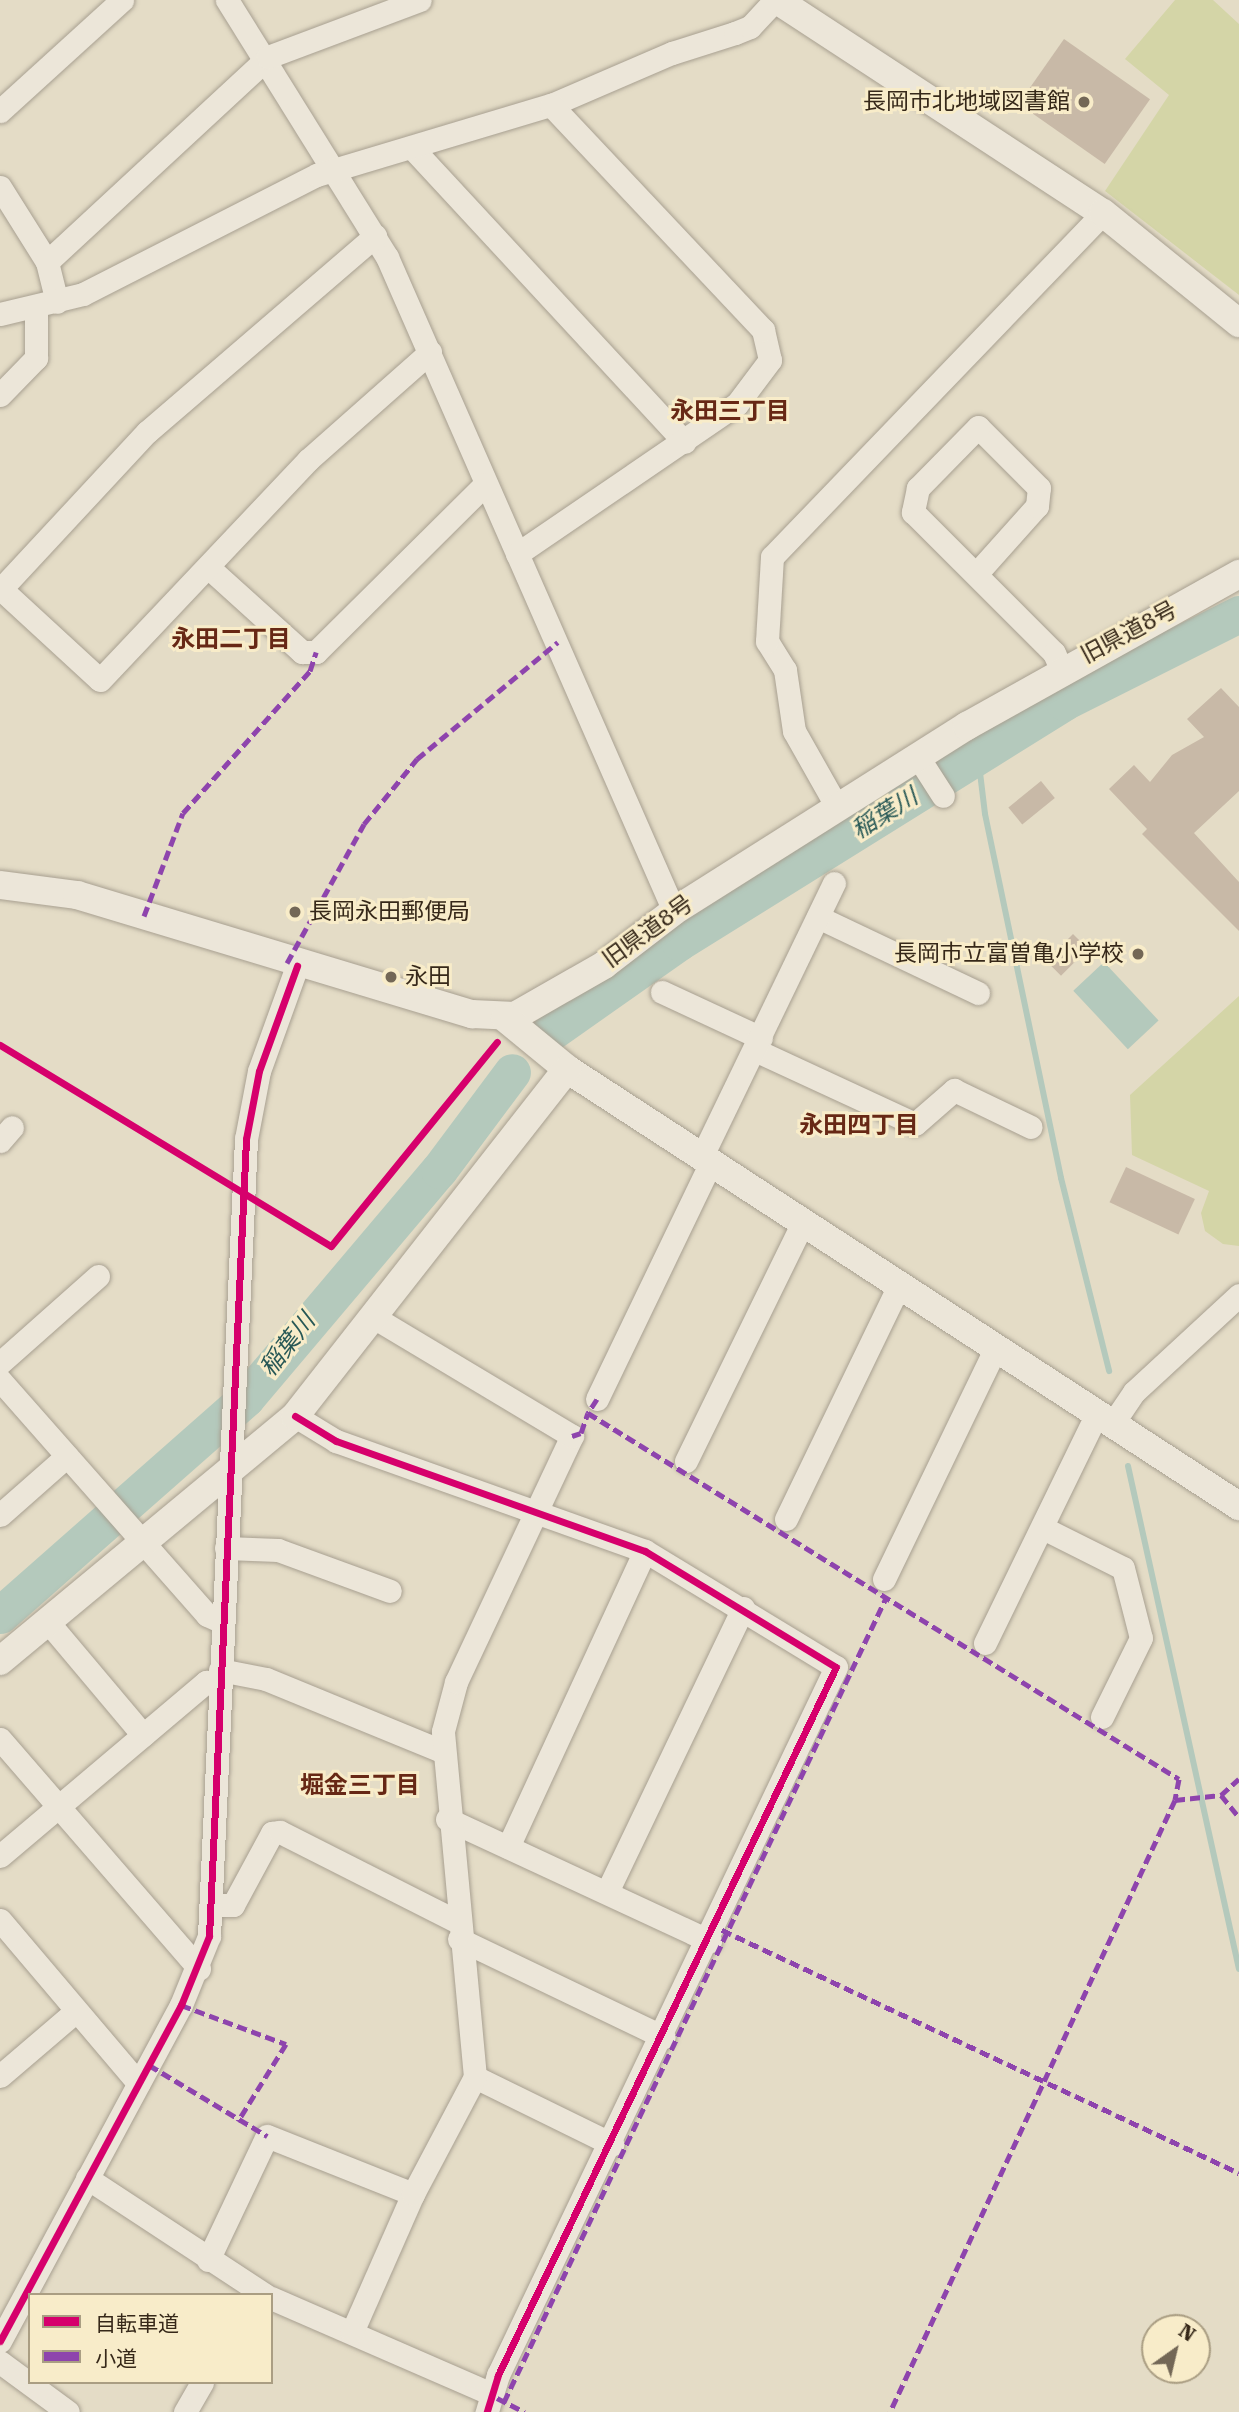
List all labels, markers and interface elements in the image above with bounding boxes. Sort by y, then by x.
place label: 長岡市北地域図書館 [863,88,1070,116]
marker: 長岡市北地域図書館 [1076,94,1092,110]
district label: 永田三丁目 [670,398,790,426]
street label: 旧県道8号 [1076,596,1182,670]
district label: 永田二丁目 [171,626,291,654]
water label: 稲葉川 [847,783,923,845]
street label: 旧県道8号 [597,890,699,974]
place label: 長岡永田郵便局 [309,898,470,926]
marker: 長岡永田郵便局 [287,904,303,920]
place label: 長岡市立富曽亀小学校 [894,940,1124,968]
marker: 長岡市立富曽亀小学校 [1130,946,1146,962]
place label: 永田 [405,963,451,991]
marker: 永田 [383,969,399,985]
district label: 永田四丁目 [799,1112,919,1140]
water label: 稲葉川 [254,1308,322,1382]
district label: 堀金三丁目 [300,1772,420,1800]
legend [28,2293,273,2384]
text: 自転車道 [95,2312,179,2336]
north arrow [1141,2314,1211,2384]
text: N [1174,2319,1199,2346]
text: 小道 [95,2347,137,2371]

